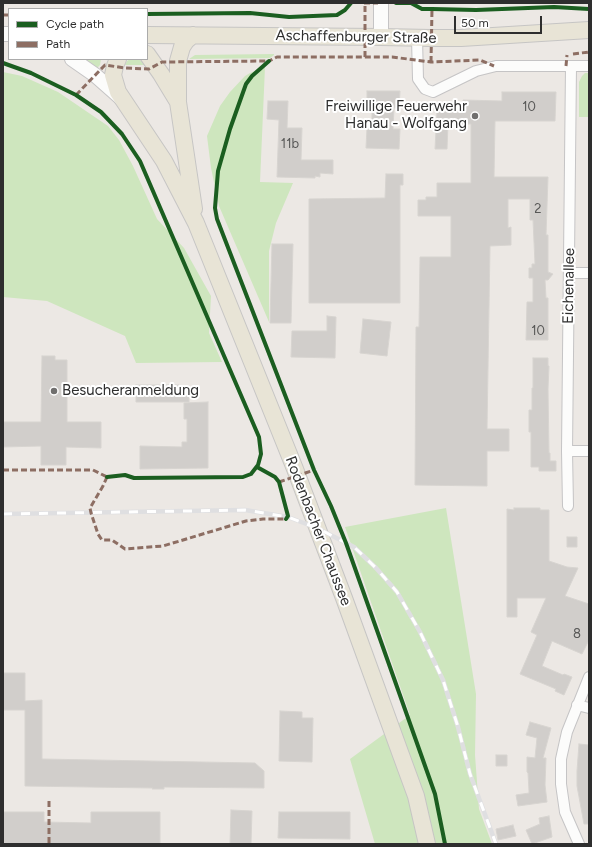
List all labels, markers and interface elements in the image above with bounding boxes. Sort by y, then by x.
legend [8,8,148,60]
scale bar [456,8,544,34]
text: 50 m [461,16,489,30]
text: Cycle path [46,17,104,31]
street label: Aschaffenburger Straße [275,27,437,47]
text: Path [46,37,70,51]
place label: Freiwillige Feuerwehr Hanau - Wolfgang [325,98,467,133]
house number: 10 [522,99,536,115]
marker: Freiwillige Feuerwehr Hanau - Wolfgang [470,111,480,121]
house number: 11b [281,136,299,152]
house number: 2 [534,201,542,217]
street label: Eichenallee [559,248,579,324]
house number: 10 [531,323,545,339]
place label: Besucheranmeldung [62,382,199,400]
marker: Besucheranmeldung [49,386,59,396]
street label: Rodenbacher Chaussee [281,454,355,608]
house number: 8 [573,626,581,642]

